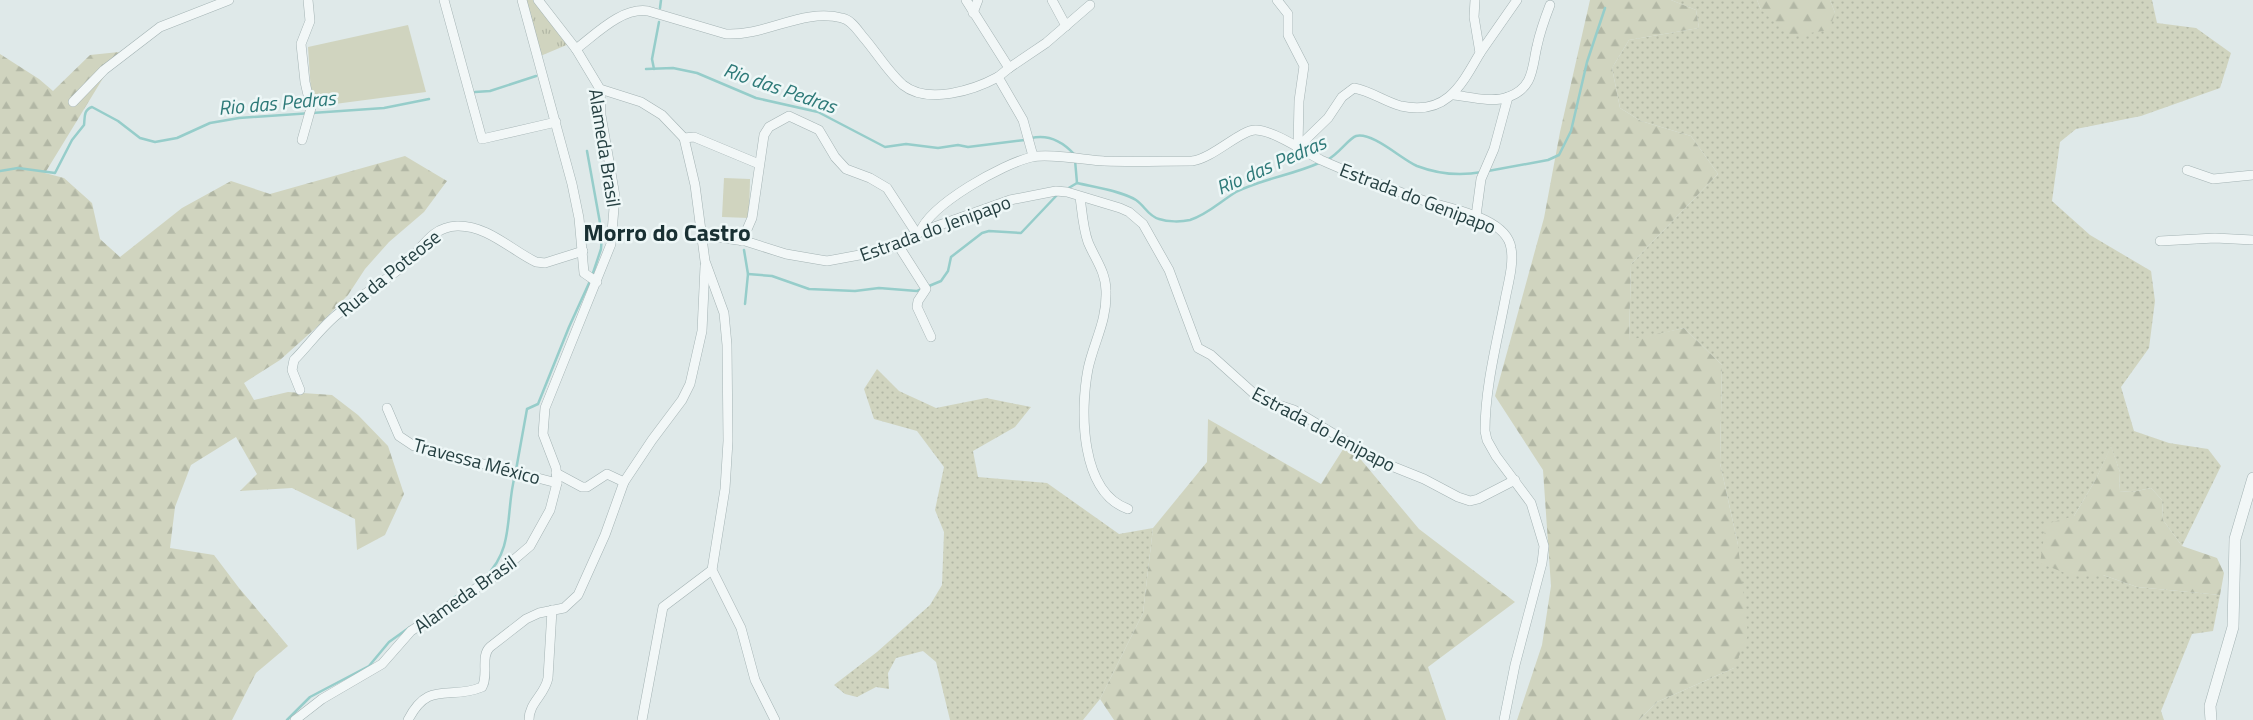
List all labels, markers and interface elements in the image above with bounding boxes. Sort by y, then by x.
water label: Rio das Pedras [720,54,842,122]
water label: Rio das Pedras [217,82,338,123]
street label: Alameda Brasil [582,87,629,209]
water label: Rio das Pedras [1211,126,1332,203]
street label: Estrada do Genipapo [1336,154,1501,241]
street label: Estrada do Jenipapo [855,187,1015,268]
district label: Morro do Castro [583,214,751,250]
street label: Rua da Poteose [331,222,446,323]
street label: Estrada do Jenipapo [1247,378,1401,479]
street label: Travessa México [410,430,544,491]
street label: Alameda Brasil [407,547,522,640]

